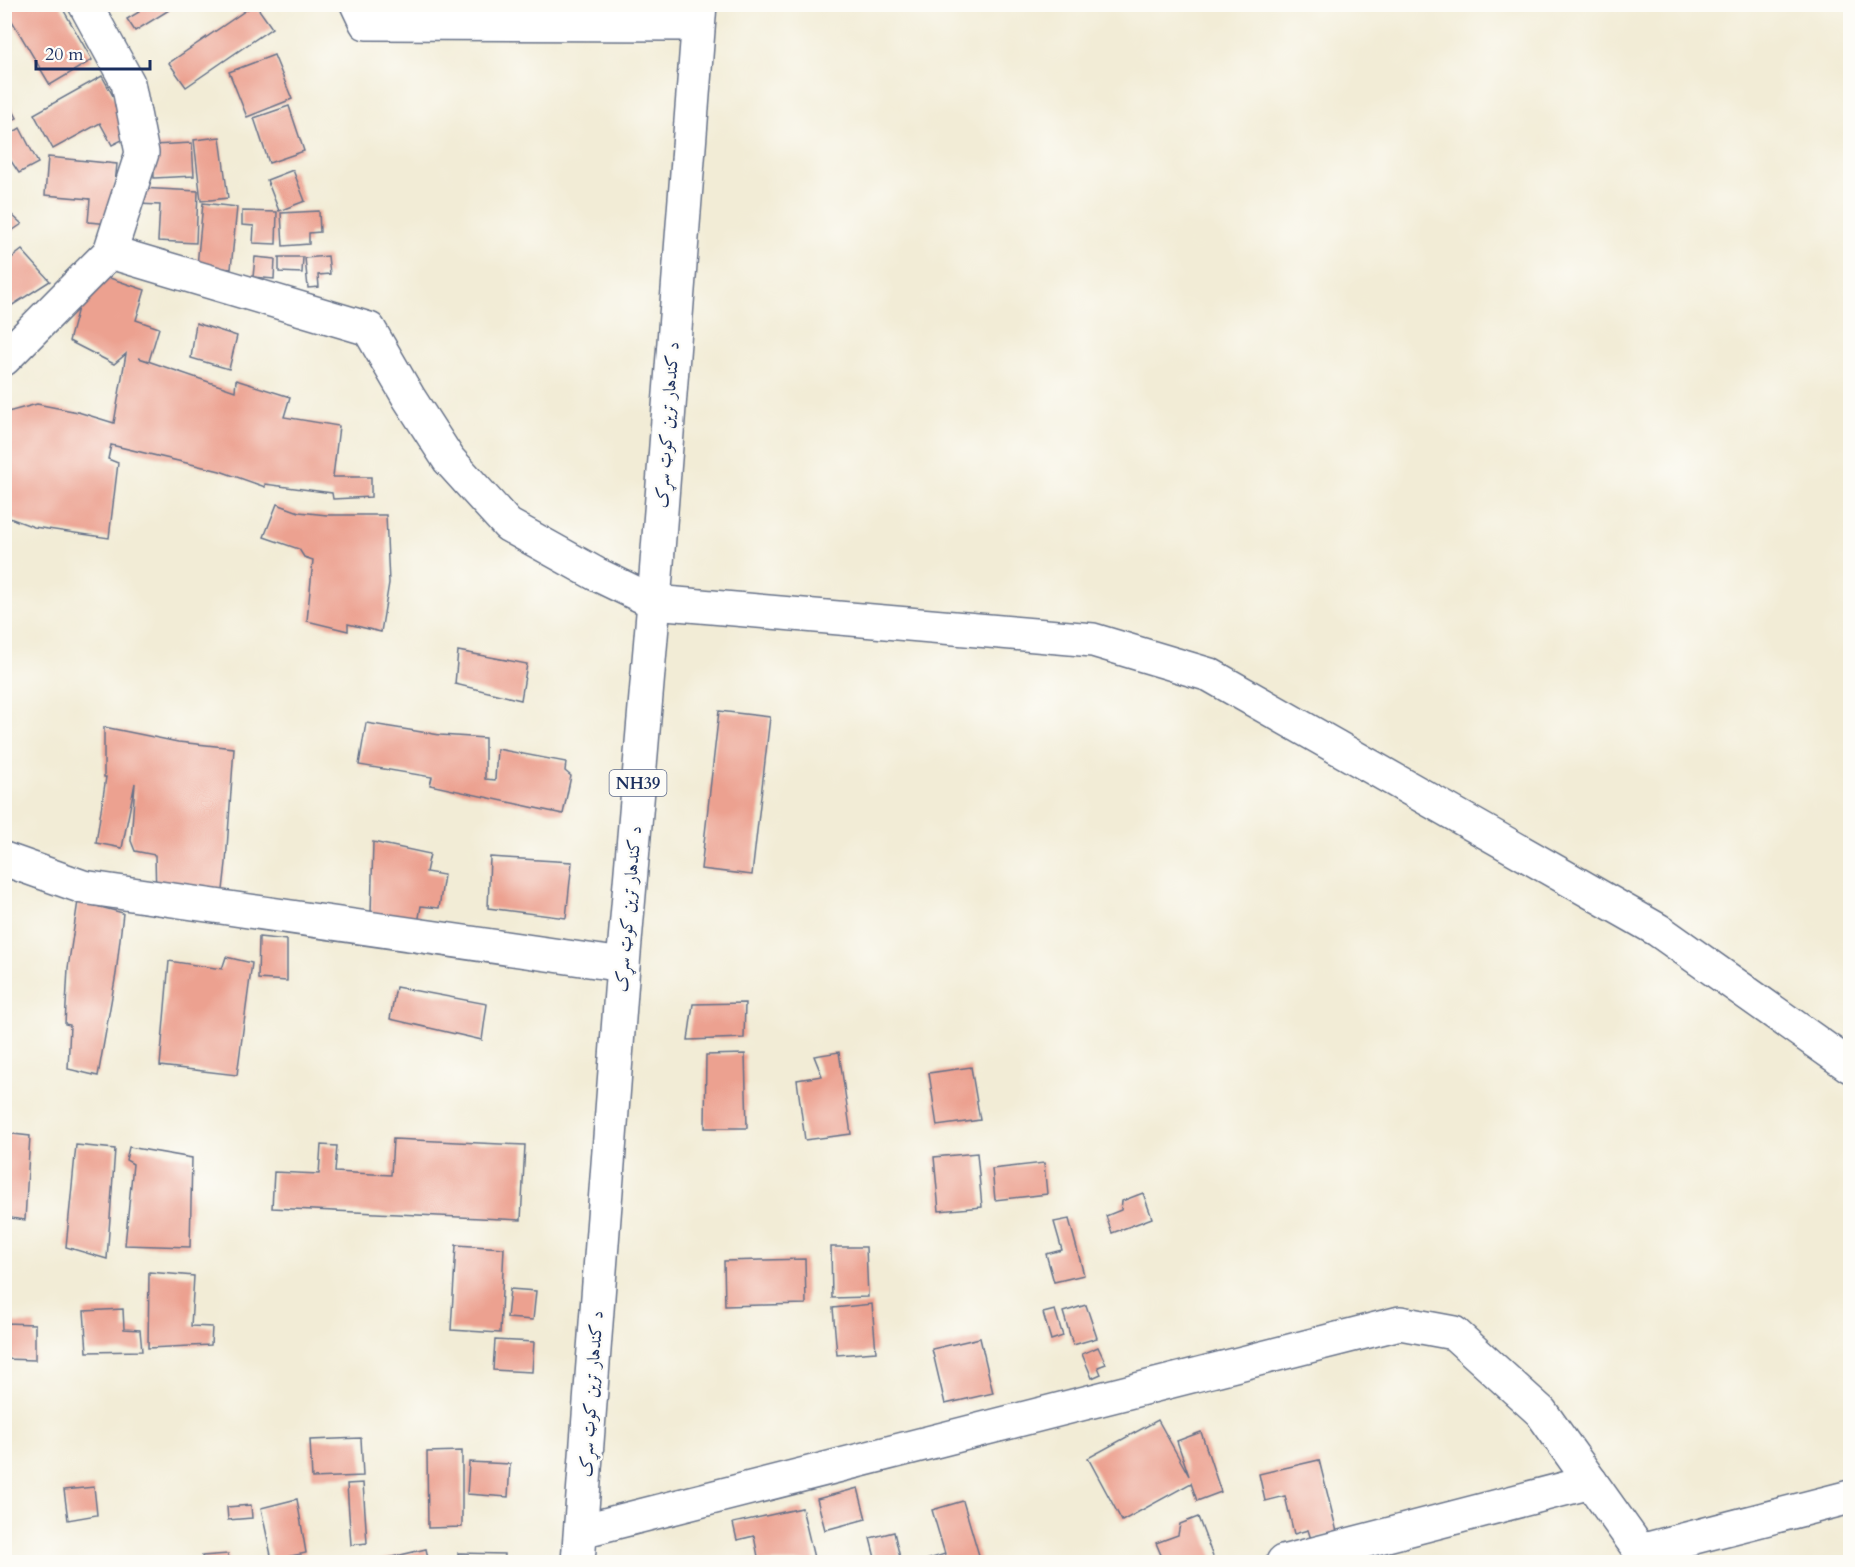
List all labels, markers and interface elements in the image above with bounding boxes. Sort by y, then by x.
scale bar [36,33,150,71]
text: 20 m [45,42,84,67]
street label: د کندهار ترين کوټ سړک [649,341,687,509]
road number: NH39 [610,770,666,796]
street label: د کندهار ترين کوټ سړک [609,825,649,993]
street label: د کندهار ترين کوټ سړک [573,1310,611,1478]

